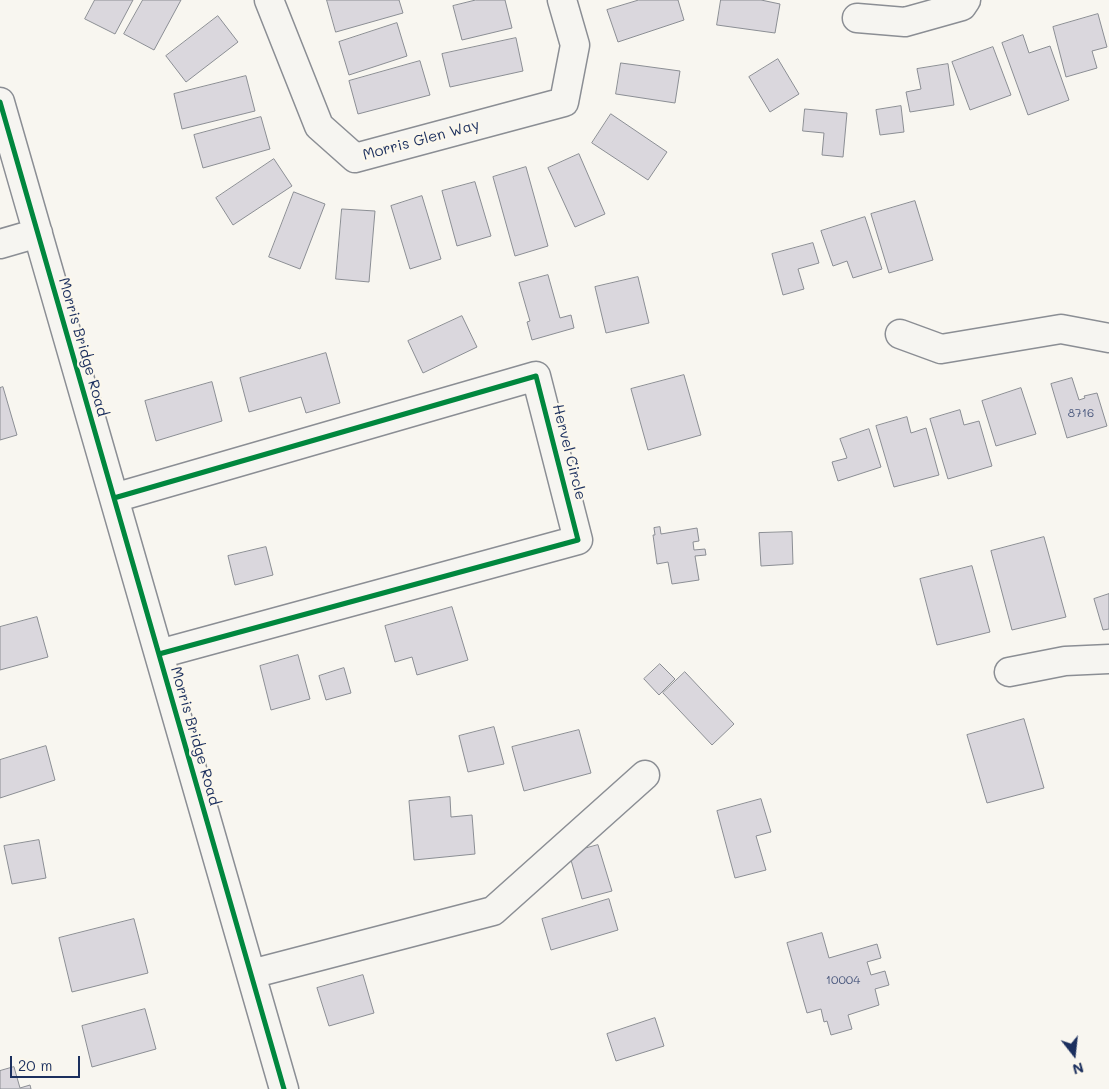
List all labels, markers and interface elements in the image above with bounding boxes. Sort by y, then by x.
street label: Morris Glen Way [361,116,481,164]
street label: Morris Bridge Road [55,275,111,419]
street label: Hervel Circle [548,402,590,502]
house number: 8716 [1068,406,1094,420]
street label: Morris Bridge Road [167,664,223,808]
house number: 10004 [826,973,860,987]
north arrow [1049,1029,1099,1079]
scale bar [12,1046,82,1078]
text: 20 m [18,1055,52,1075]
text: N [1071,1058,1086,1079]

